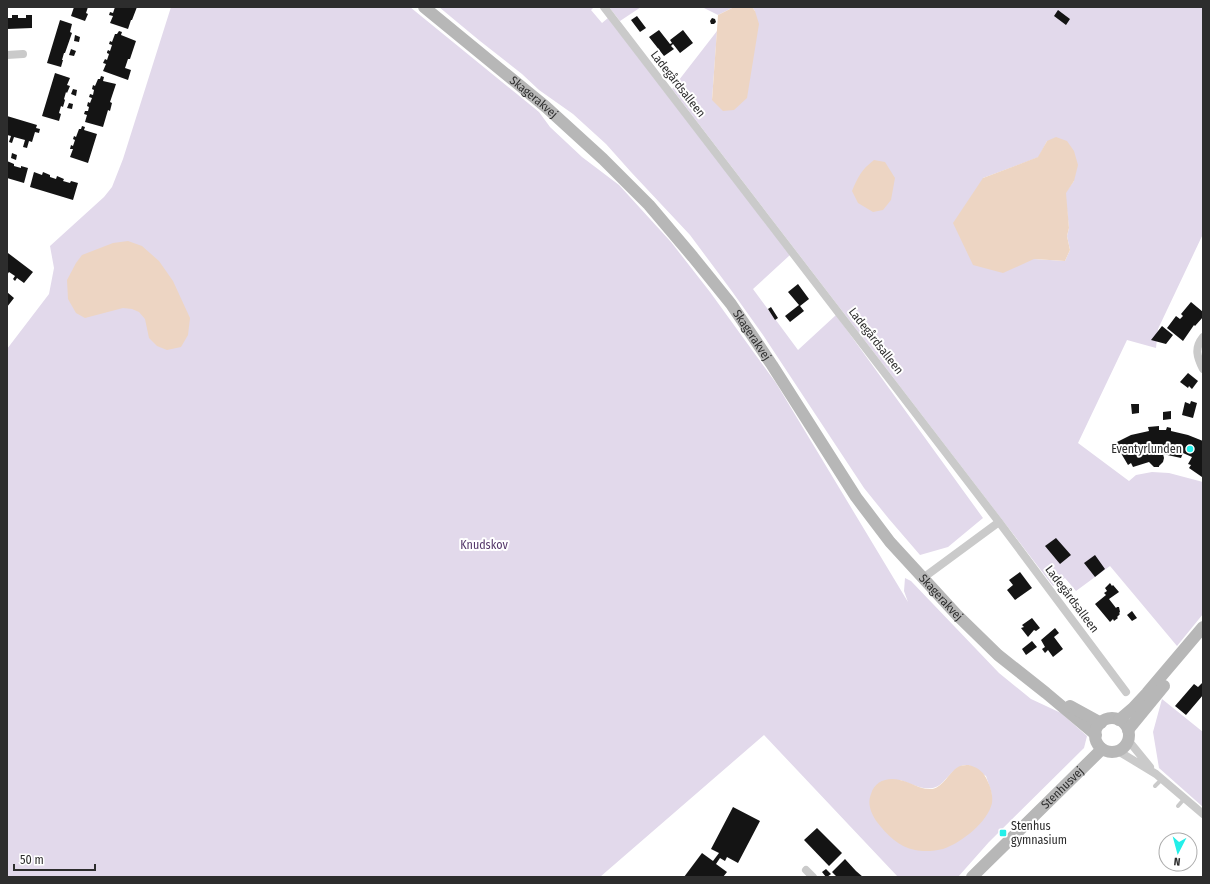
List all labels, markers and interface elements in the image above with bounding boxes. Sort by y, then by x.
street label: Ladegårdsalleen [648,48,708,120]
street label: Skagerakvej [507,73,561,121]
street label: Ladegårdsalleen [846,305,906,377]
street label: Skagerakvej [730,307,774,363]
place label: Eventyrlunden [1111,442,1182,456]
marker: Eventyrlunden [1185,444,1195,454]
park label: Knudskov [460,538,508,552]
street label: Ladegårdsalleen [1042,563,1102,635]
street label: Skagerakvej [916,571,966,624]
street label: Stenhusvej [1038,764,1087,812]
place label: Stenhus gymnasium [1011,819,1067,847]
marker: Stenhus gymnasium [998,828,1008,838]
north arrow [1158,832,1198,872]
scale bar [14,846,95,872]
text: 50 m [20,853,44,867]
text: N [1173,855,1181,868]

